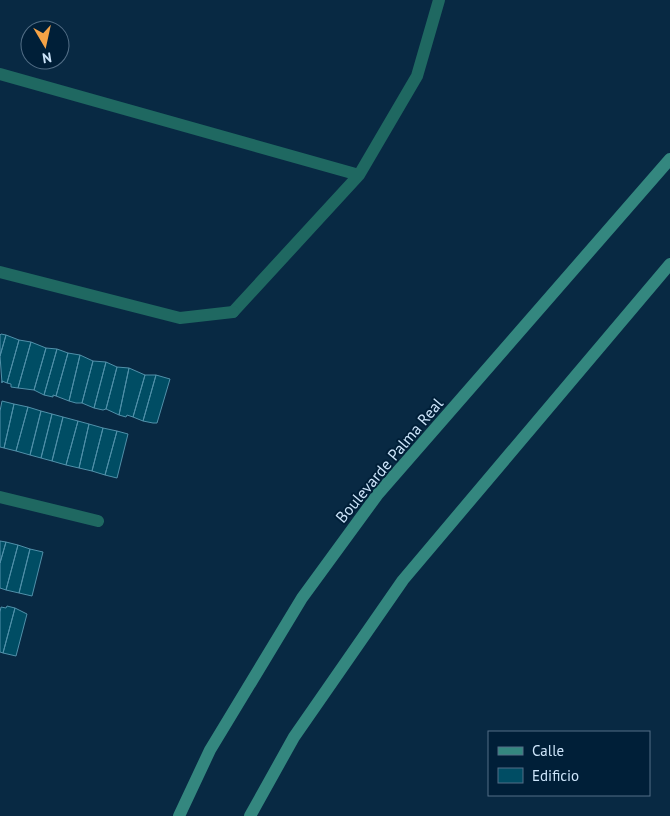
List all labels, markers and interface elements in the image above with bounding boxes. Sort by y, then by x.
north arrow [20,20,70,70]
text: N [41,48,53,67]
street label: Boulevarde Palma Real [331,393,447,526]
legend [488,731,650,796]
text: Calle [532,741,564,760]
text: Edificio [532,766,579,785]

